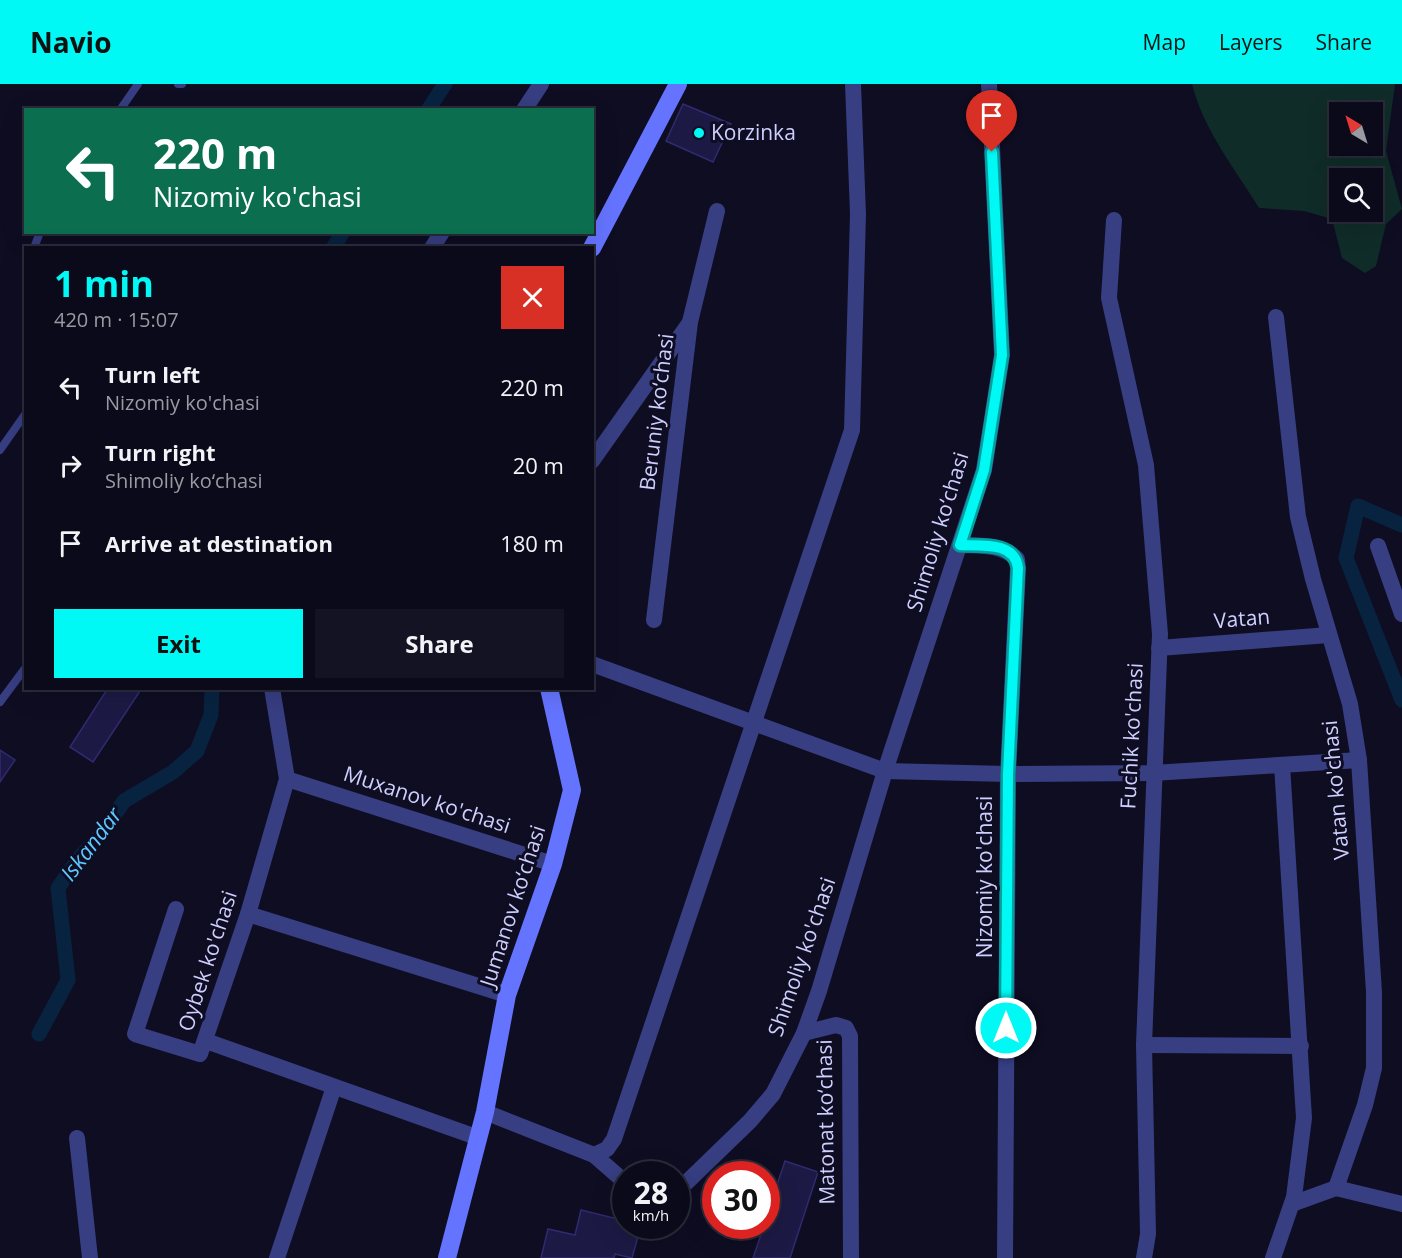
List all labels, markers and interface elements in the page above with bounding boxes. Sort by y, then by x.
text: Navio [30,23,111,61]
text: Map [1143,28,1186,56]
text: Layers [1219,28,1283,56]
text: Share [1316,28,1372,56]
pin [966,90,1017,152]
icon: arrive [975,99,1008,132]
north arrow [1329,102,1383,156]
map controls [1329,102,1383,222]
place label: Korzinka [711,118,796,146]
text: 220 m [153,124,277,181]
marker: Korzinka [692,126,706,140]
icon: left [54,132,132,210]
button: search [1329,168,1383,222]
text: Nizomiy ko'chasi [153,178,362,215]
text: 1 min [54,259,154,308]
button: close [501,266,564,329]
text: 420 m · 15:07 [54,306,179,333]
street label: Beruniy ko‘chasi [632,332,680,492]
text: Turn left [105,359,200,389]
icon: left [54,371,87,404]
text: 220 m [500,372,564,402]
text: Nizomiy ko'chasi [105,389,260,416]
text: Turn right [105,437,216,467]
street label: Shimoliy ko‘chasi [899,448,975,615]
icon: right [54,449,87,482]
text: 20 m [513,450,564,480]
text: Shimoliy ko‘chasi [105,467,263,494]
icon: arrive [54,527,87,560]
text: Arrive at destination [105,528,333,558]
text: 180 m [500,528,564,558]
street label: Vatan [1213,602,1271,634]
button: Exit [54,609,303,678]
button: Share [315,609,564,678]
street label: Fuchik ko'chasi [1113,662,1149,810]
street label: Vatan ko'chasi [1315,719,1355,861]
street label: Muxanov ko'chasi [340,759,514,839]
street label: Nizomiy ko'chasi [970,796,998,958]
water label: Iskandar [53,799,129,886]
street label: Jumanov ko‘chasi [472,821,551,992]
street label: Shimoliy ko'chasi [761,873,841,1040]
street label: Oybek ko'chasi [171,887,243,1035]
position arrow [974,996,1038,1060]
street label: Matonat ko‘chasi [810,1039,840,1205]
speed limit sign: 30 [702,1161,780,1239]
text: 28 [634,1172,668,1213]
text: km/h [633,1205,669,1225]

